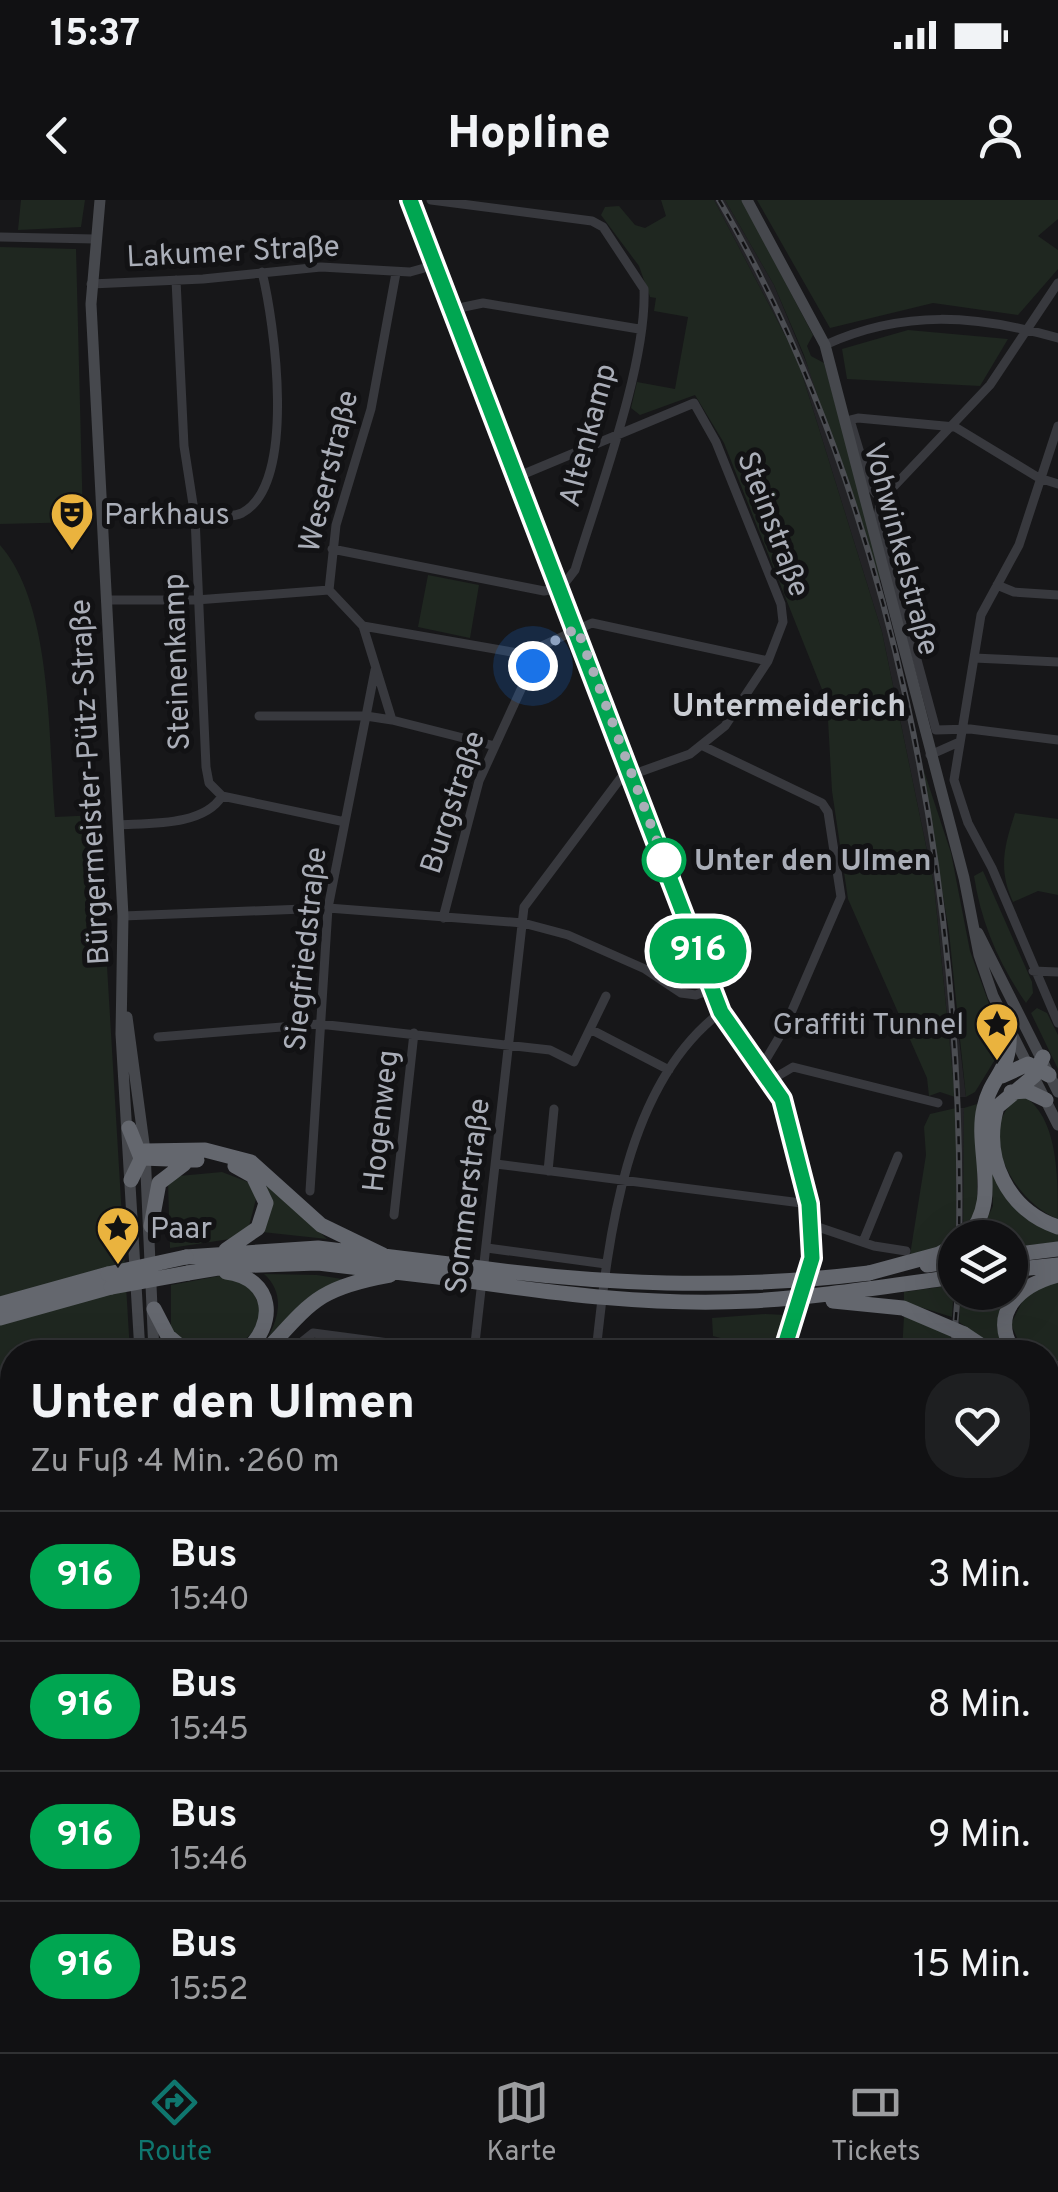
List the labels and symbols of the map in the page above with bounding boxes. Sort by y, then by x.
street label: Lakumer Straße [126,229,341,278]
street label: Altenkamp [553,360,626,511]
street label: Weserstraße [292,387,368,556]
street label: Vohwinkelstraße [853,439,946,660]
street label: Steinstraße [727,447,816,603]
theatre icon: Parkhaus [49,491,95,552]
place label: Parkhaus [104,498,230,535]
street label: Steinenkamp [157,573,200,751]
street label: Bürgermeister-Pütz-Straße [63,598,120,966]
your location [508,641,558,691]
district label: Untermeiderich [672,688,906,728]
street label: Burgstraße [414,727,495,879]
marker: Unter den Ulmen [643,839,685,881]
place label: Unter den Ulmen [694,844,932,881]
street label: Siegfriedstraße [278,845,337,1053]
line badge: 916 [640,918,756,984]
place icon: Graffiti Tunnel [974,1001,1020,1062]
place label: Graffiti Tunnel [772,1008,964,1045]
street label: Hogenweg [357,1048,408,1194]
street label: Sommerstraße [439,1096,500,1296]
place icon: Paar [95,1205,141,1266]
place label: Paar [150,1212,212,1249]

